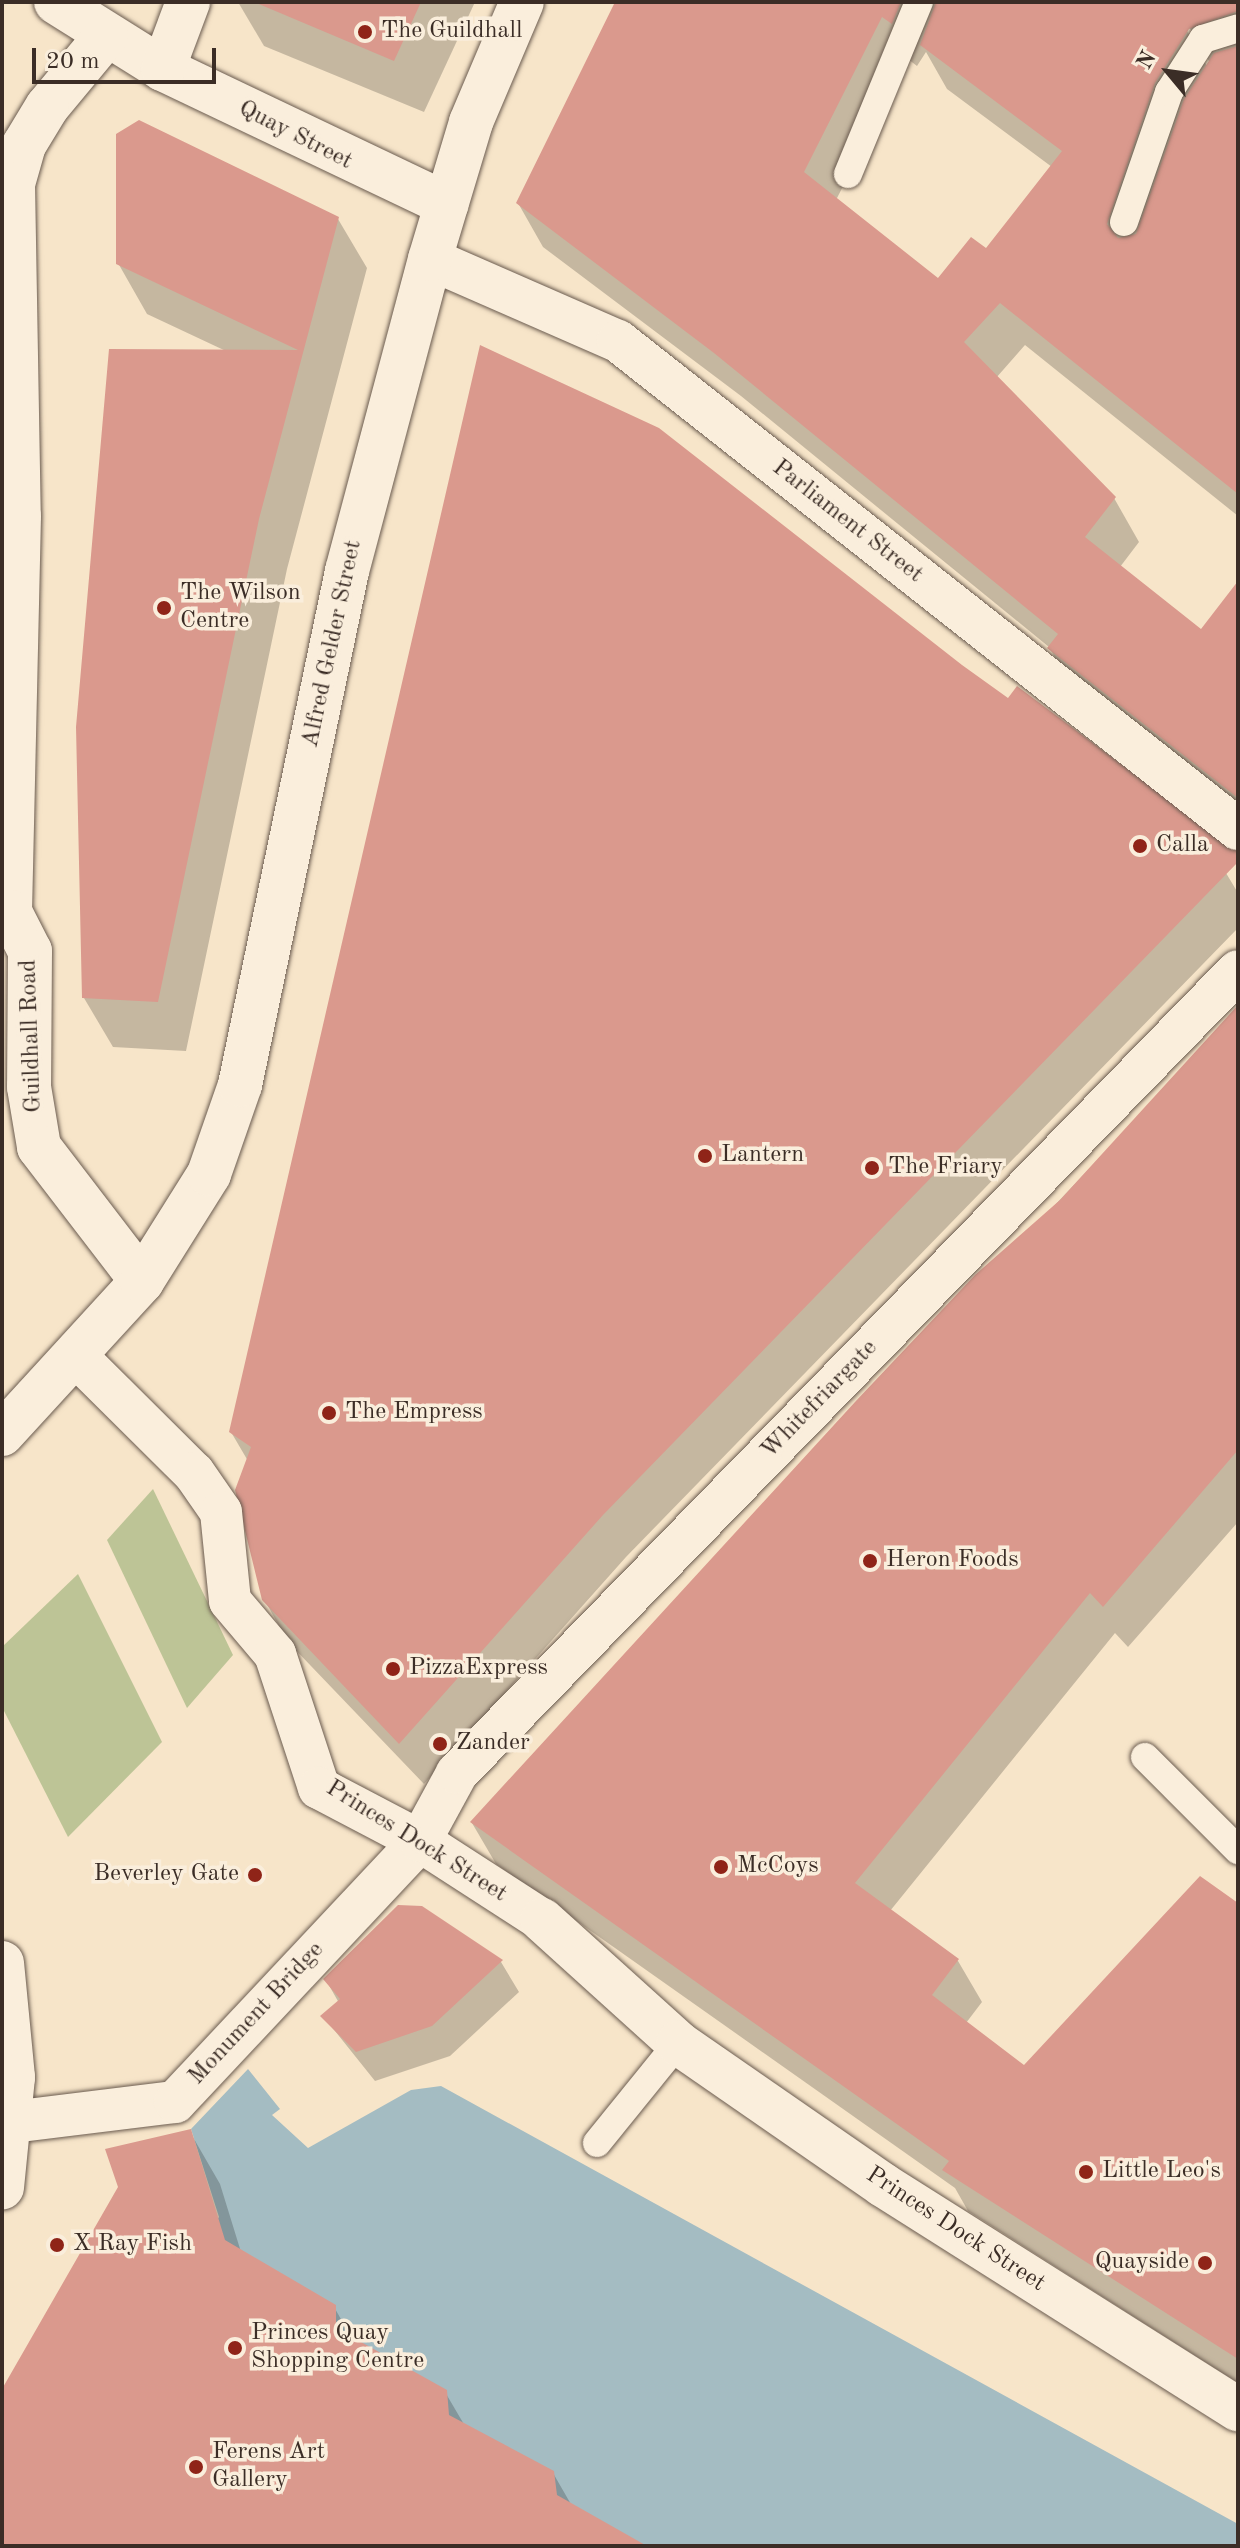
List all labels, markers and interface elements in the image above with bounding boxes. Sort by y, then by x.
place label: The Guildhall [381,18,522,46]
marker: The Guildhall [356,23,374,41]
scale bar [36,32,220,82]
north arrow [1128,32,1208,112]
text: N [1133,48,1161,73]
text: 20 m [46,50,100,74]
street label: Quay Street [233,95,357,177]
street label: Parliament Street [766,454,928,590]
street label: Alfred Gelder Street [297,538,369,750]
place label: The Wilson Centre [180,580,301,636]
marker: The Wilson Centre [155,599,173,617]
place label: Calla [1156,832,1209,860]
marker: Calla [1131,837,1149,855]
street label: Guildhall Road [15,959,49,1113]
place label: Lantern [721,1142,804,1170]
marker: Lantern [696,1147,714,1165]
place label: The Friary [888,1154,1003,1182]
marker: The Friary [863,1159,881,1177]
street label: Whitefriargate [756,1334,884,1466]
place label: The Empress [345,1399,483,1427]
marker: The Empress [320,1404,338,1422]
place label: Heron Foods [886,1547,1019,1575]
marker: Heron Foods [861,1552,879,1570]
place label: PizzaExpress [409,1655,548,1683]
marker: PizzaExpress [384,1660,402,1678]
place label: Zander [456,1730,530,1758]
marker: Zander [431,1735,449,1753]
street label: Princes Dock Street [320,1775,512,1909]
place label: McCoys [737,1853,819,1881]
marker: McCoys [712,1858,730,1876]
place label: Beverley Gate [93,1861,239,1889]
marker: Beverley Gate [246,1866,264,1884]
street label: Monument Bridge [183,1936,331,2092]
place label: Little Leo's [1102,2158,1221,2186]
street label: Princes Dock Street [860,2161,1050,2299]
marker: Little Leo's [1077,2163,1095,2181]
place label: X Ray Fish [73,2231,192,2259]
marker: X Ray Fish [48,2236,66,2254]
place label: Quayside [1095,2249,1189,2277]
marker: Quayside [1196,2254,1214,2272]
place label: Princes Quay Shopping Centre [251,2320,424,2376]
marker: Princes Quay Shopping Centre [226,2339,244,2357]
place label: Ferens Art Gallery [212,2439,325,2495]
marker: Ferens Art Gallery [187,2458,205,2476]

